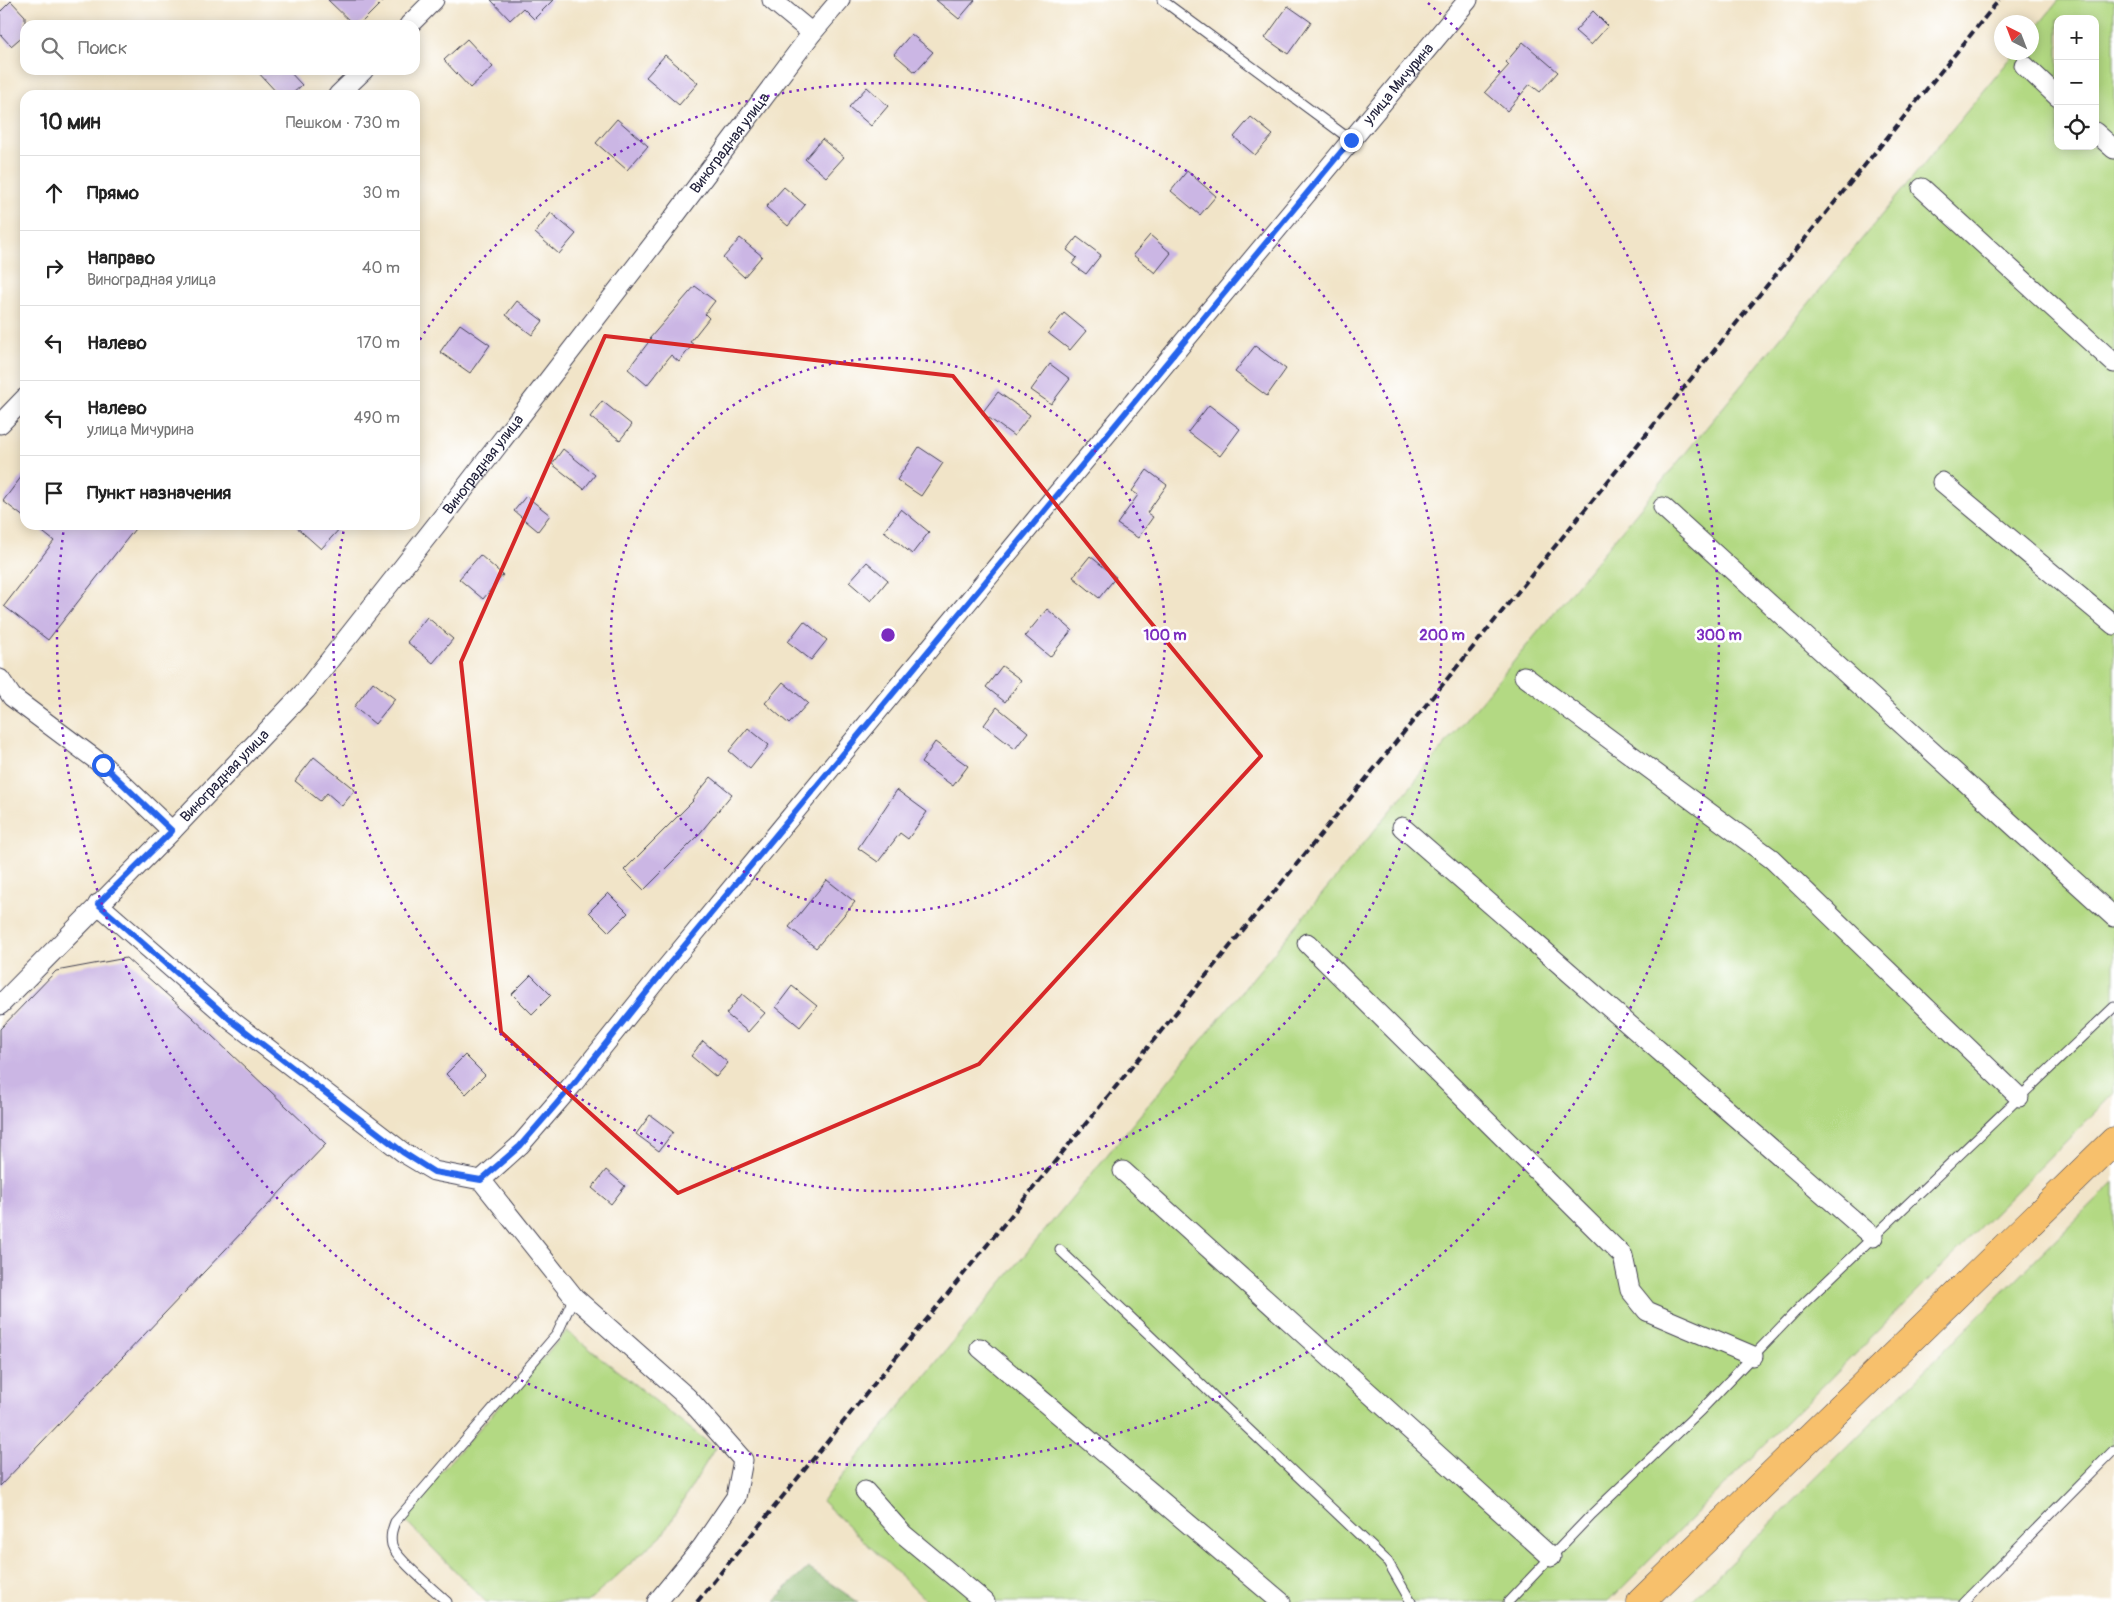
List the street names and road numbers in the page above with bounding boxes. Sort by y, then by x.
street label: улица Мичурина [1358,39,1438,129]
street label: Виноградная улица [686,89,773,197]
street label: Виноградная улица [439,411,528,518]
street label: Виноградная улица [176,725,273,826]

